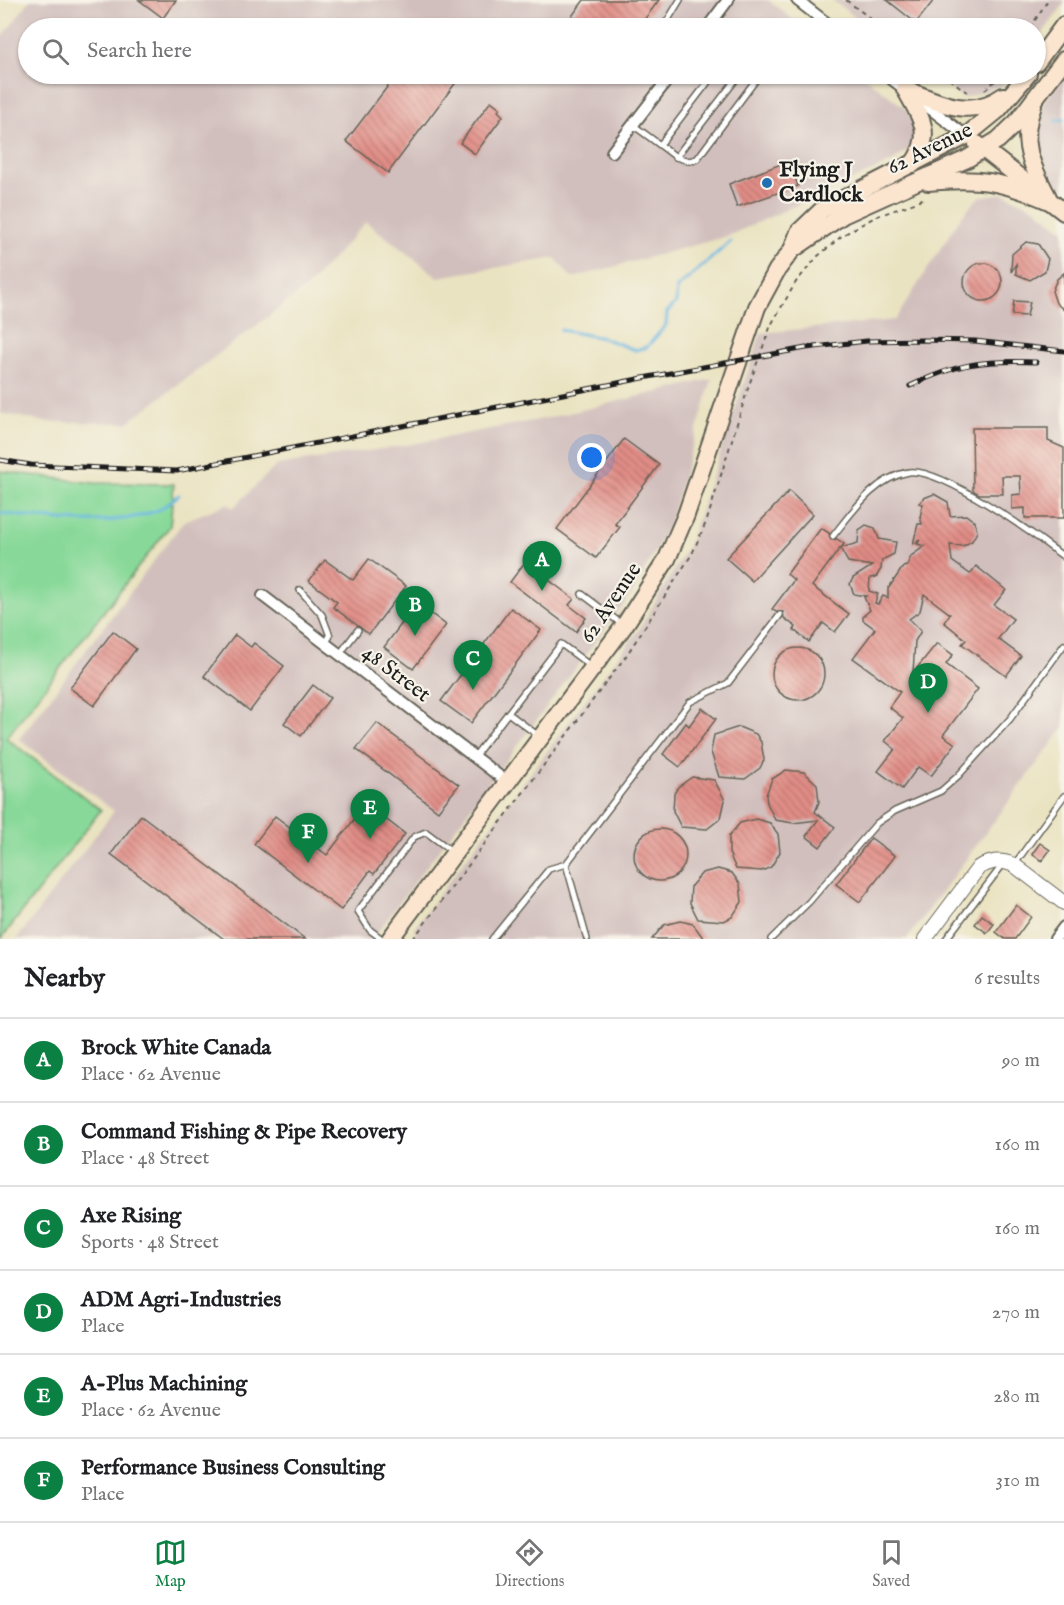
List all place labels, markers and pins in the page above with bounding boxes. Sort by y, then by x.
place label: Flying J Cardlock [779,156,864,209]
marker: Flying J Cardlock [760,176,774,190]
pin: A [522,542,562,591]
pin: B [396,586,434,636]
pin: C [454,640,492,690]
pin: D [908,664,948,713]
pin: E [350,790,389,839]
pin: F [288,814,328,863]

